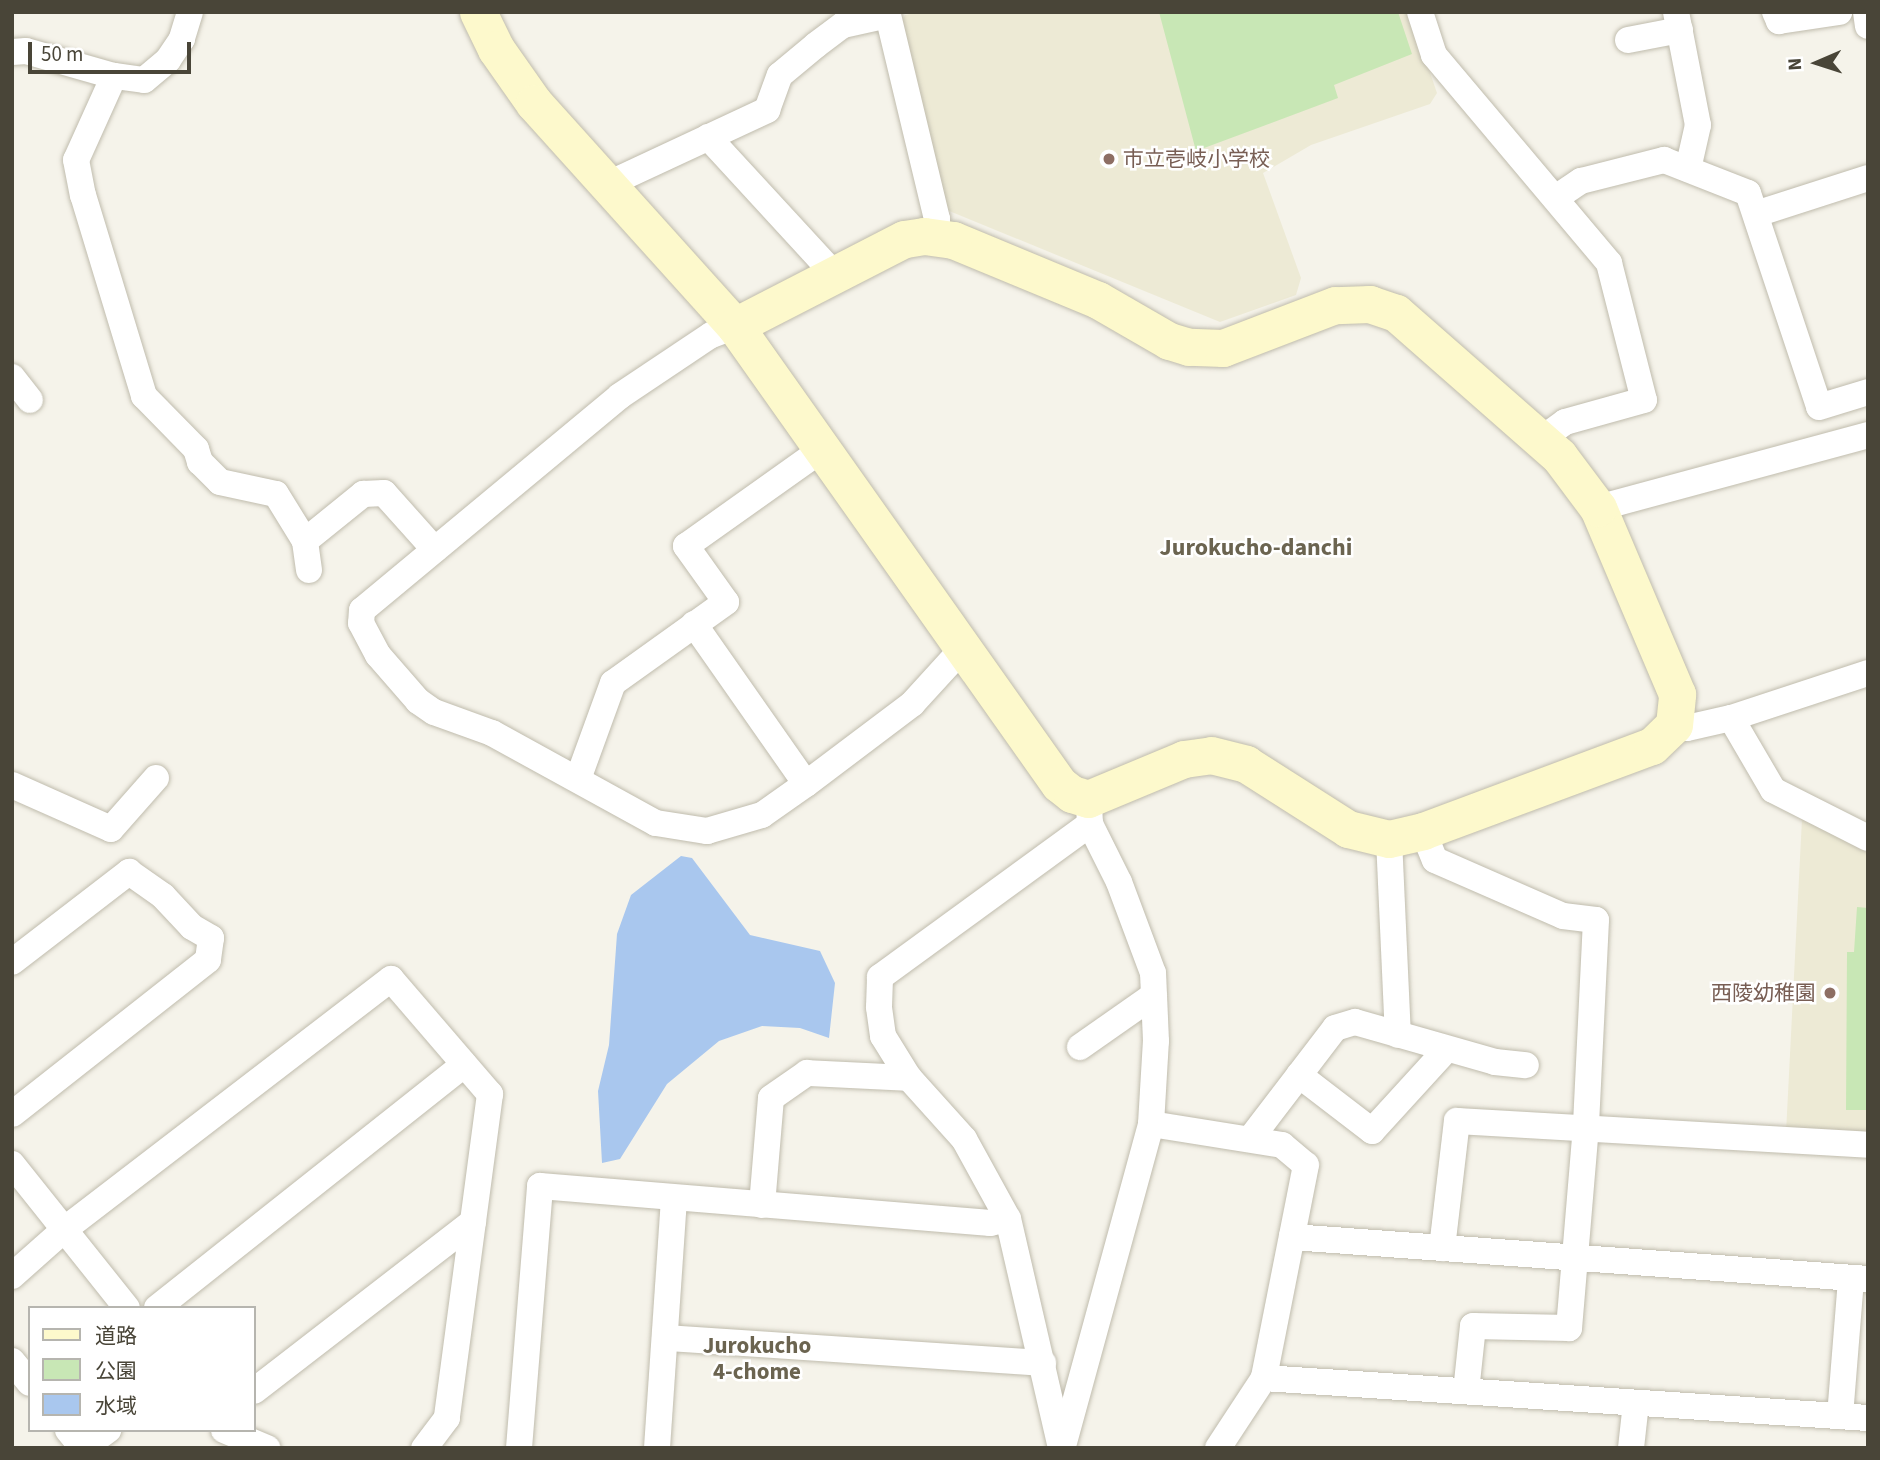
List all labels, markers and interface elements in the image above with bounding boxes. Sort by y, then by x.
scale bar [32,28,194,72]
north arrow [1782,28,1852,98]
text: 50 m [41,39,83,69]
text: N [1782,57,1809,71]
place label: 市立壱岐小学校 [1123,146,1270,172]
marker: 市立壱岐小学校 [1101,151,1117,167]
district label: Jurokucho-danchi [1160,534,1352,562]
place label: 西陵幼稚園 [1711,980,1816,1006]
marker: 西陵幼稚園 [1822,985,1838,1001]
legend [28,1306,256,1432]
text: 道路 [95,1321,137,1351]
district label: Jurokucho 4-chome [703,1332,811,1386]
text: 公園 [95,1356,137,1386]
text: 水域 [95,1391,137,1421]

